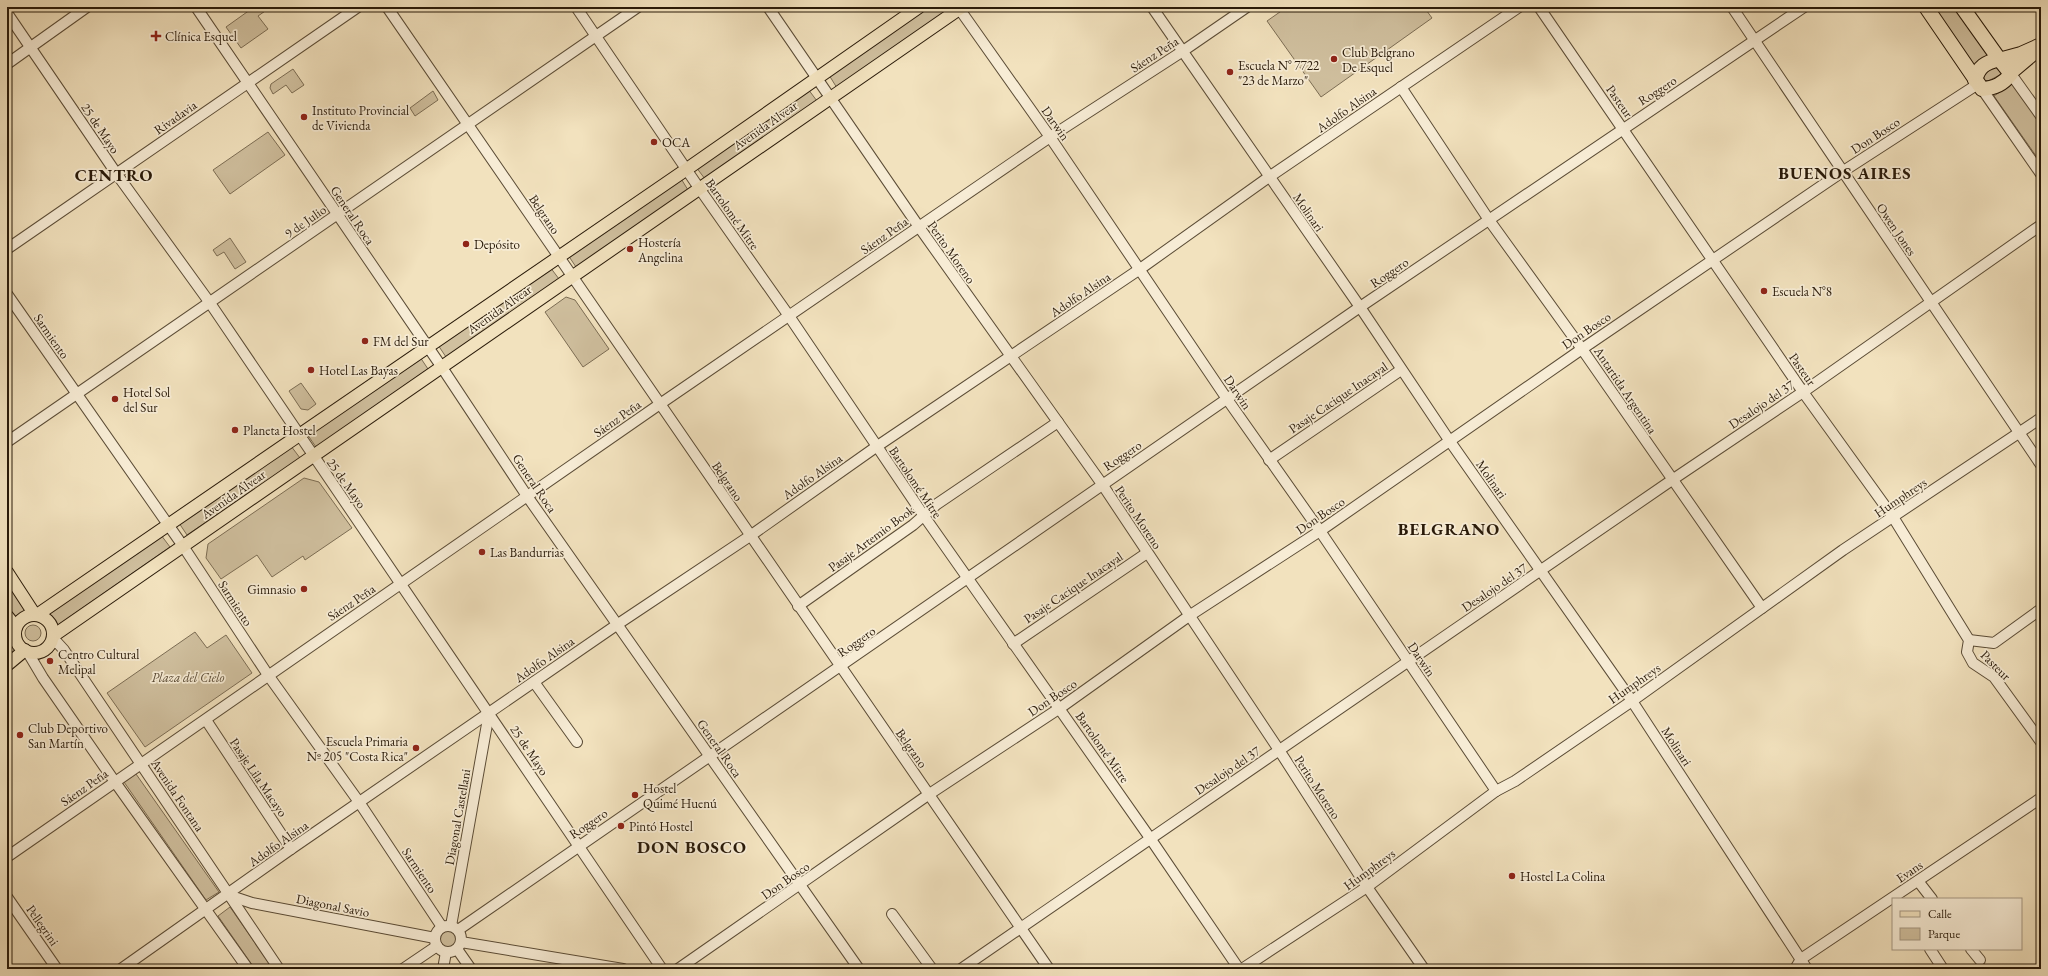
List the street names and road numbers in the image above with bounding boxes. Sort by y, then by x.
street label: Sáenz Peña [1127,32,1182,76]
street label: Roggero [1635,72,1680,109]
street label: Adolfo Alsina [1312,82,1380,137]
street label: Pasteur [1602,82,1637,122]
street label: Rivadavia [150,96,201,138]
street label: Avenida Alvear [729,97,801,154]
street label: 25 de Mayo [77,100,124,157]
street label: Darwin [1038,103,1074,144]
street label: Don Bosco [1847,113,1903,158]
street label: Bartolomé Mitre [702,175,763,253]
street label: General Roca [327,182,379,249]
street label: Molinari [1289,190,1328,235]
street label: Belgrano [525,191,564,237]
street label: Owen Jones [1873,200,1920,259]
street label: 9 de Julio [281,201,329,242]
street label: Sáenz Peña [857,212,912,258]
street label: Perito Moreno [924,218,979,287]
street label: Roggero [1367,253,1412,291]
street label: Adolfo Alsina [1046,268,1114,321]
street label: Avenida Alvear [463,281,535,338]
street label: Don Bosco [1559,308,1614,353]
street label: Sarmiento [30,310,73,362]
street label: Antartida Argentina [1590,343,1661,438]
street label: Pasteur [1785,350,1820,390]
street label: Pasaje Cacique Inacayal [1285,358,1391,437]
street label: Darwin [1220,372,1255,413]
street label: Desalojo del 37 [1725,376,1798,433]
street label: Sáenz Peña [590,395,645,441]
street label: Roggero [1100,436,1145,474]
street label: Bartolomé Mitre [885,443,946,522]
street label: Adolfo Alsina [778,449,846,504]
street label: General Roca [509,450,561,517]
street label: 25 de Mayo [323,455,370,512]
street label: Molinari [1472,457,1511,502]
street label: Belgrano [708,458,747,504]
street label: Avenida Alvear [197,466,269,523]
street label: Humphreys [1871,474,1930,521]
street label: Perito Moreno [1111,482,1166,552]
street label: Don Bosco [1293,493,1348,538]
street label: Pasaje Artemio Book [825,501,919,575]
street label: Pasaje Cacique Inacayal [1020,548,1126,627]
street label: Desalojo del 37 [1458,559,1531,616]
street label: Sarmiento [214,577,257,629]
street label: Sáenz Peña [324,580,379,625]
street label: Roggero [834,622,879,661]
street label: Adolfo Alsina [510,632,578,687]
street label: Darwin [1404,639,1439,680]
street label: Pasteur [1977,647,2015,685]
street label: Humphreys [1605,659,1664,708]
street label: Don Bosco [1025,675,1080,720]
street label: Bartolomé Mitre [1072,708,1133,786]
street label: General Roca [693,716,746,782]
street label: 25 de Mayo [506,722,553,779]
street label: Molinari [1658,723,1696,769]
street label: Belgrano [892,725,931,771]
street label: Pasaje Lila Macayo [226,734,291,820]
street label: Desalojo del 37 [1191,742,1264,799]
street label: Perito Moreno [1291,752,1345,822]
street label: Avenida Fontana [147,755,209,835]
street label: Sáenz Peña [57,764,112,810]
street label: Diagonal Castellani [441,768,474,866]
street label: Roggero [566,804,611,842]
street label: Adolfo Alsina [244,816,312,871]
street label: Sarmiento [398,844,441,896]
street label: Humphreys [1340,845,1399,894]
street label: Evans [1893,856,1926,886]
street label: Don Bosco [758,858,813,903]
street label: Diagonal Savio [295,890,371,921]
street label: Pellegrini [22,902,63,949]

